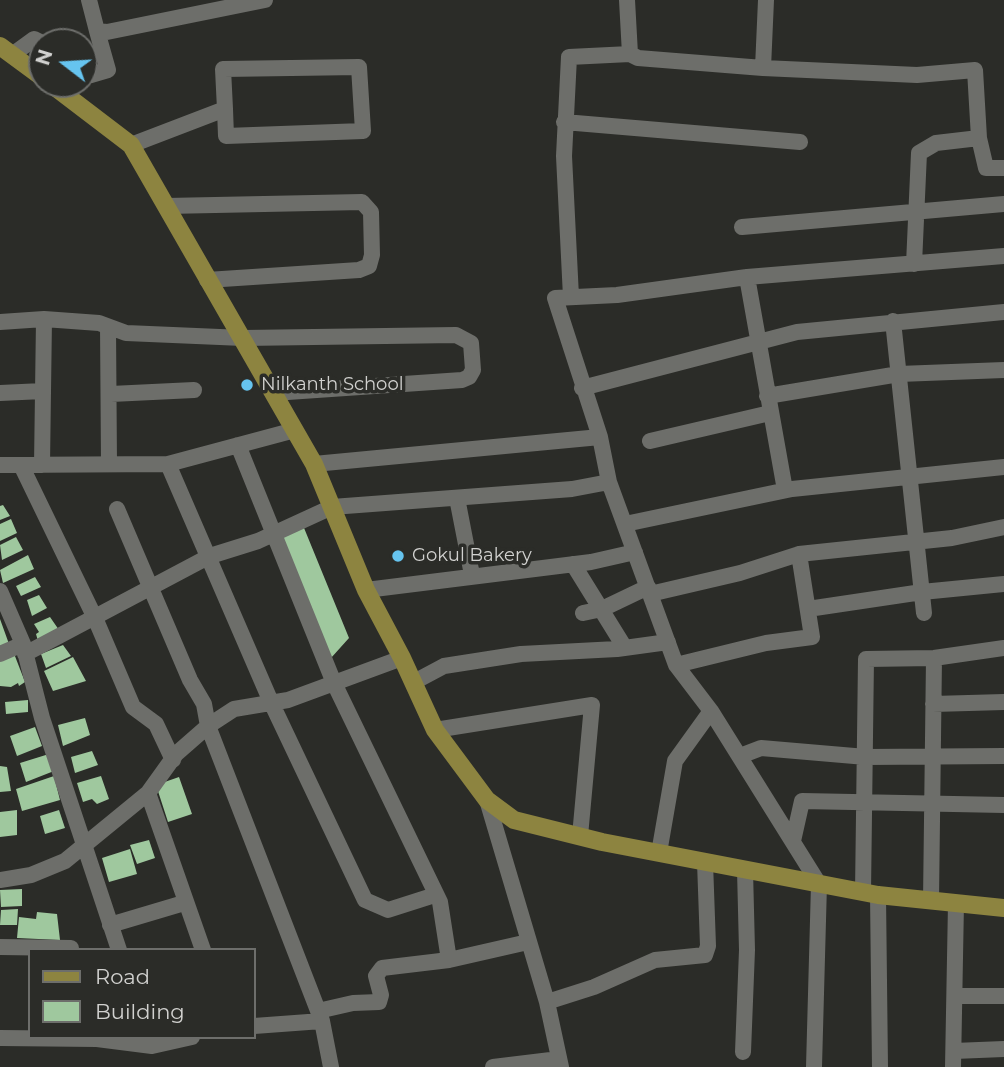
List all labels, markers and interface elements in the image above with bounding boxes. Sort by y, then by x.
north arrow [28,28,98,98]
text: N [31,47,58,68]
place label: Nilkanth School [261,374,404,396]
marker: Nilkanth School [239,377,255,393]
place label: Gokul Bakery [412,545,532,567]
marker: Gokul Bakery [390,548,406,564]
legend [28,948,256,1039]
text: Road [95,964,150,989]
text: Building [95,999,185,1024]

